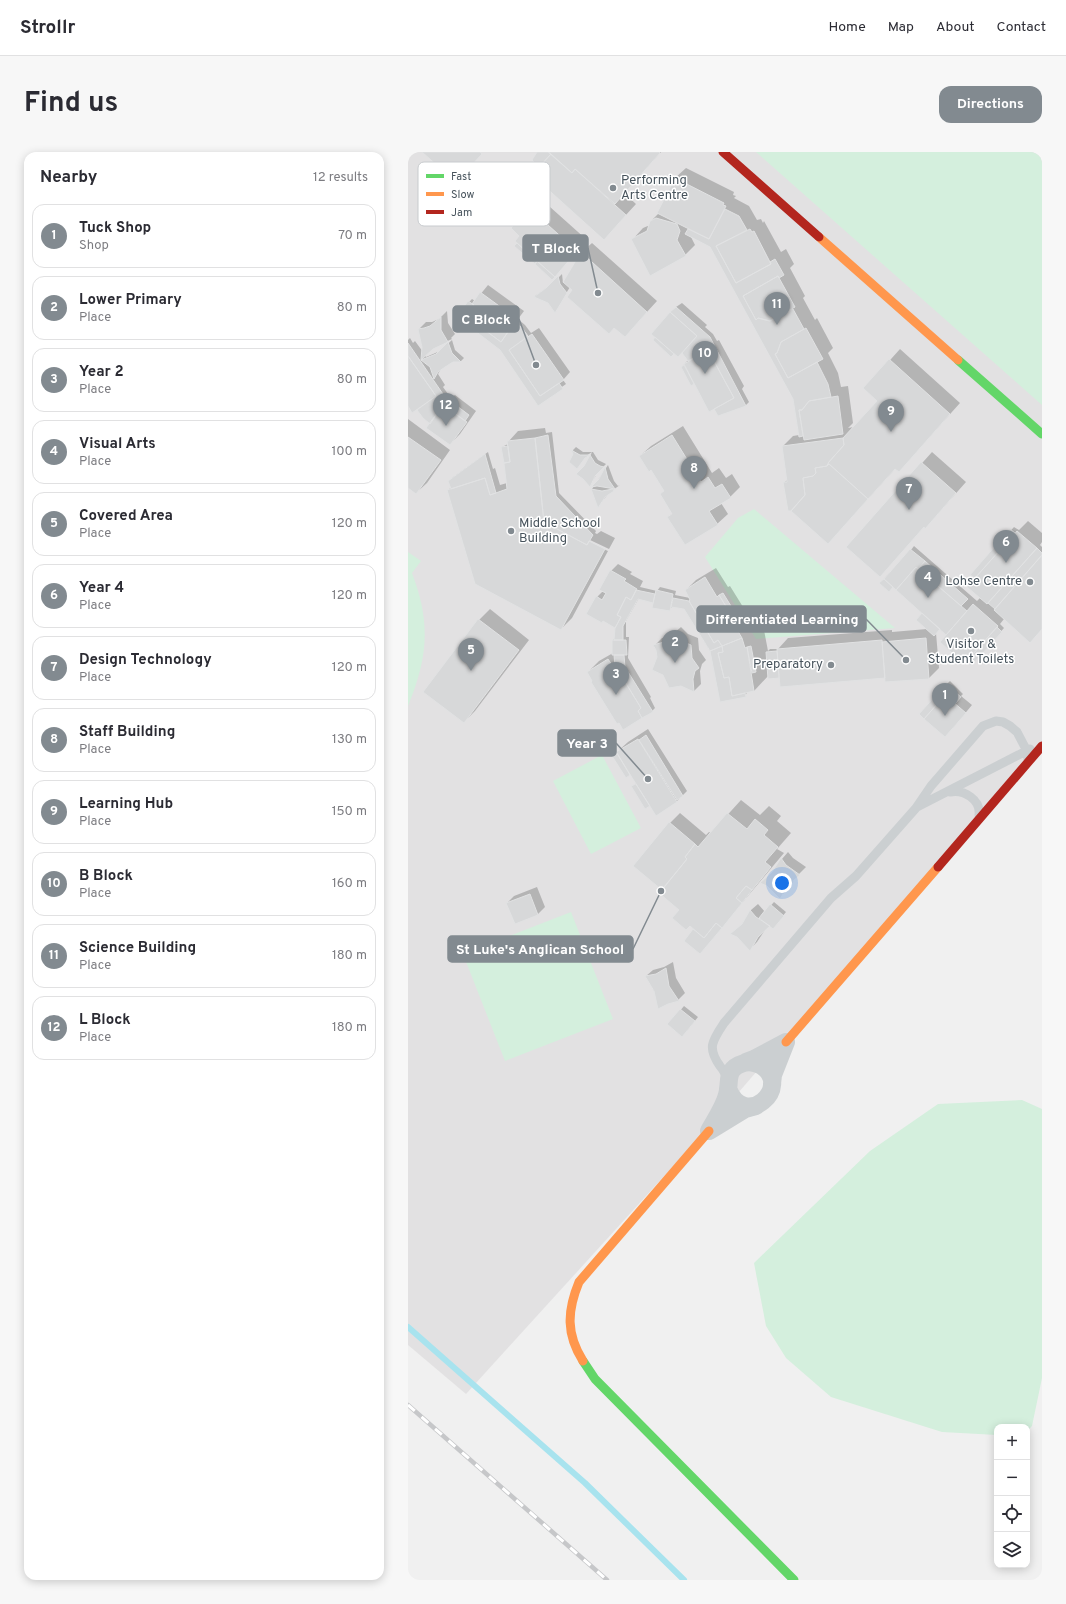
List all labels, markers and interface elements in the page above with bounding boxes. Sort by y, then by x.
text: Strollr [20,16,75,40]
text: Home [829,19,866,36]
text: Map [888,19,914,36]
text: About [936,19,975,36]
text: Contact [997,19,1046,36]
text: Find us [24,86,118,122]
button: Directions [939,86,1042,123]
legend [418,162,550,226]
text: Nearby [40,167,97,189]
text: 12 results [313,170,368,186]
text: Fast [451,170,471,184]
place label: Performing Arts Centre [621,173,688,204]
marker: Performing Arts Centre [608,183,618,193]
text: Slow [451,188,474,202]
text: Jam [451,206,472,220]
text: Tuck Shop [79,219,151,238]
text: 1 [51,228,57,244]
text: 70 m [338,228,367,244]
callout: T Block [523,235,588,261]
text: Shop [79,238,109,254]
text: T Block [531,241,581,258]
text: Lower Primary [79,291,182,310]
pin: 11 [764,292,790,325]
text: 2 [50,300,58,316]
text: 80 m [337,300,367,316]
callout: C Block [453,306,519,332]
text: Place [79,310,111,326]
text: C Block [461,312,511,329]
pin: 10 [692,341,718,374]
text: Year 2 [79,363,124,382]
text: 3 [50,372,58,388]
text: 80 m [337,372,367,388]
text: Place [79,382,111,398]
pin: 12 [433,393,459,426]
pin: 9 [878,399,904,432]
text: Visual Arts [79,435,156,454]
text: 4 [50,444,58,460]
text: 100 m [331,444,367,460]
text: Place [79,454,111,470]
pin: 8 [681,456,707,489]
pin: 7 [896,477,922,510]
text: Covered Area [79,507,173,526]
text: 5 [50,516,58,532]
text: 120 m [332,516,367,532]
place label: Middle School Building [519,516,601,547]
text: Place [79,526,111,542]
marker: Middle School Building [506,526,516,536]
pin: 6 [993,530,1019,563]
pin: 4 [915,565,941,598]
place label: Lohse Centre [945,574,1022,590]
marker: Lohse Centre [1025,577,1035,587]
text: Year 4 [79,579,124,598]
text: 6 [50,588,58,604]
text: 120 m [332,588,367,604]
text: Place [79,598,111,614]
callout: Differentiated Learning [697,606,866,632]
text: Differentiated Learning [705,612,859,629]
marker: Visitor & Student Toilets [966,626,976,636]
pin: 2 [662,630,688,663]
place label: Visitor & Student Toilets [928,637,1014,668]
pin: 5 [458,638,484,671]
text: Design Technology [79,651,212,670]
place label: Preparatory [753,657,823,673]
text: 7 [51,660,57,676]
text: 120 m [332,660,367,676]
marker: Preparatory [826,660,836,670]
pin: 3 [603,662,629,695]
text: Place [79,670,111,686]
pin: 1 [932,683,958,716]
text: Staff Building [79,723,175,742]
callout: Year 3 [558,730,616,756]
text: 8 [50,732,58,748]
text: 130 m [332,732,367,748]
text: Year 3 [566,736,608,753]
text: Place [79,742,111,758]
text: Learning Hub [79,795,173,814]
text: 9 [50,804,58,820]
text: 150 m [332,804,367,820]
text: Place [79,814,111,830]
text: B Block [79,867,133,886]
your location [772,873,792,893]
text: 10 [47,876,61,892]
text: 160 m [332,876,367,892]
text: Place [79,886,111,902]
callout: St Luke's Anglican School [448,936,633,962]
text: Science Building [79,939,196,958]
text: St Luke's Anglican School [456,942,624,959]
text: 11 [49,948,59,964]
text: 180 m [332,948,367,964]
text: Place [79,958,111,974]
text: L Block [79,1011,131,1030]
text: 12 [47,1020,61,1036]
text: 180 m [332,1020,367,1036]
text: Place [79,1030,111,1046]
map controls [994,1424,1030,1568]
button: + [994,1424,1030,1460]
button: − [994,1460,1030,1496]
button: locate [994,1496,1030,1532]
button: layers [994,1532,1030,1568]

